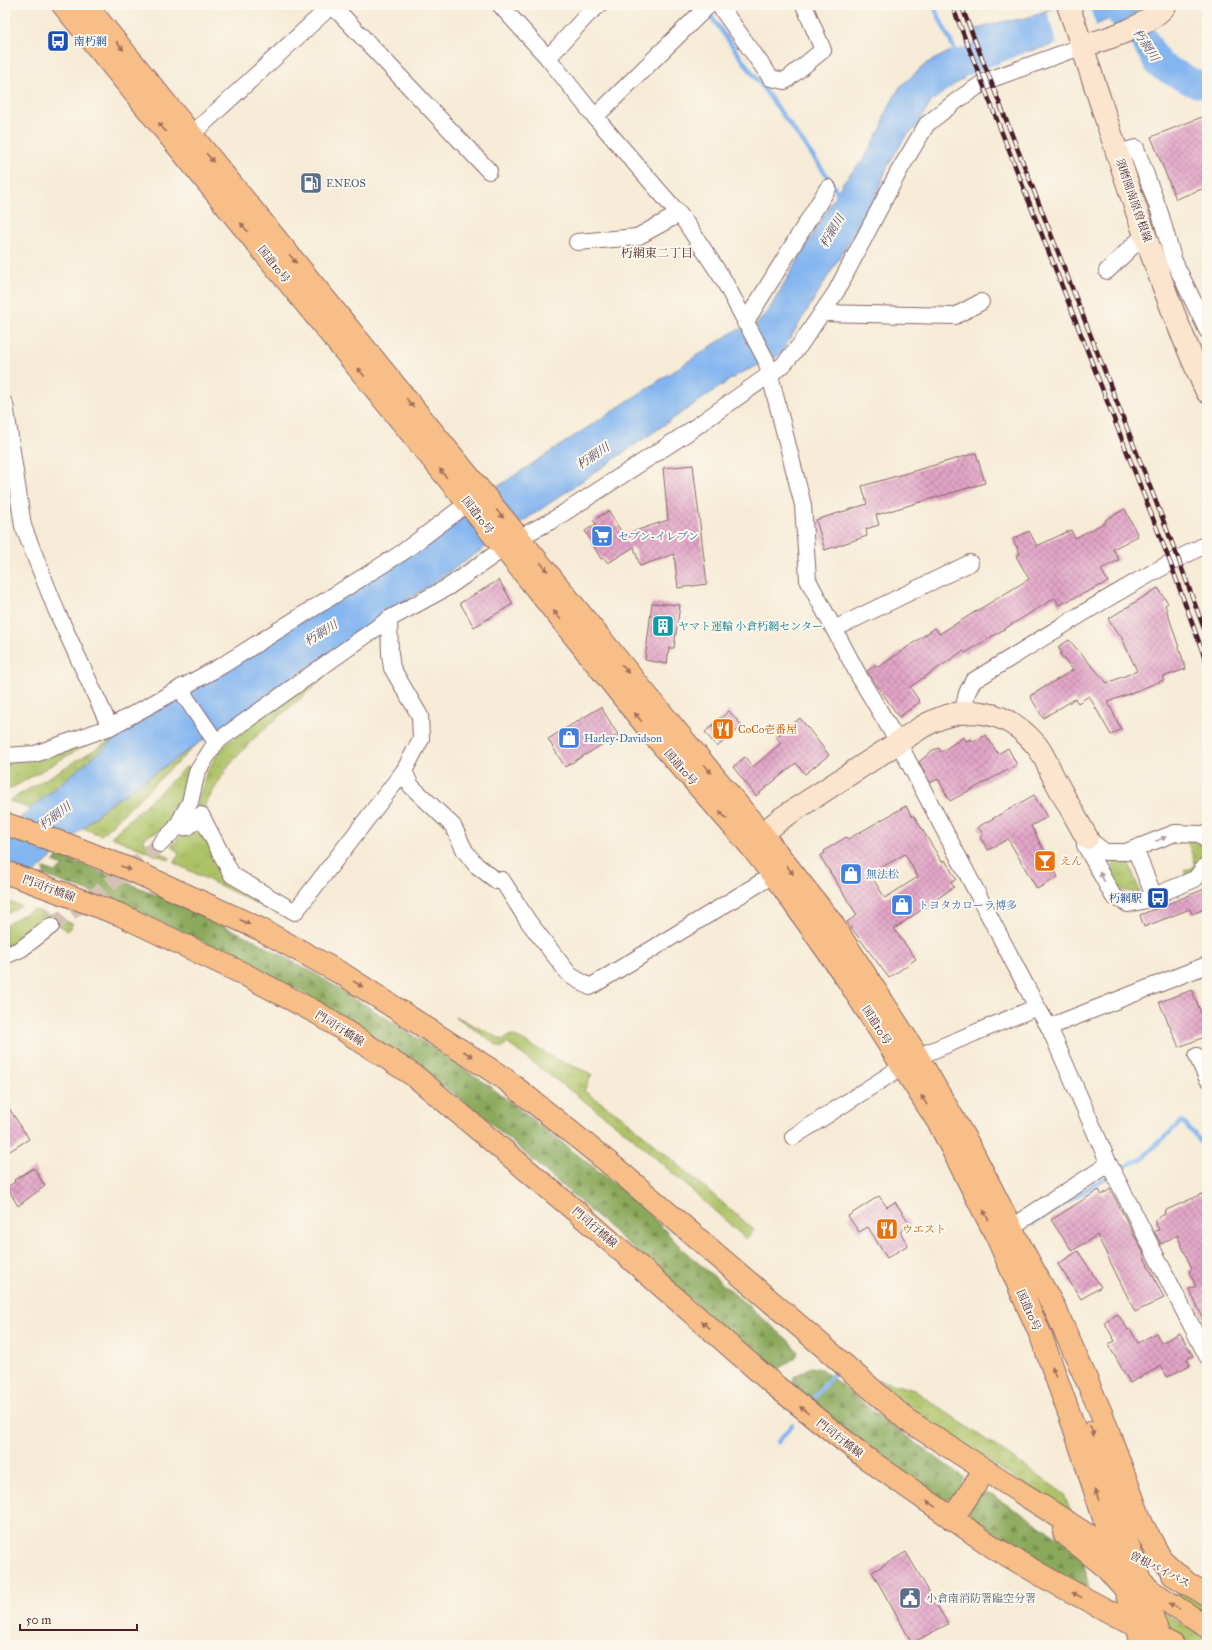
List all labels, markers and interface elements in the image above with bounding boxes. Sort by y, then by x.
water label: 朽網川 [1130,26,1163,66]
bus stop icon: 南朽網 [45,28,71,54]
place label: 南朽網 [74,35,107,48]
one-way arrow [115,41,124,52]
one-way arrow [158,121,166,132]
one-way arrow [206,153,215,164]
street label: 須磨園南原曽根線 [1113,156,1154,244]
fuel station icon: ENEOS [298,170,324,196]
place label: ENEOS [326,177,366,190]
water label: 朽網川 [817,210,848,250]
one-way arrow [240,222,248,233]
street label: 国道10号 [255,243,292,285]
district label: 朽網東二丁目 [621,246,693,260]
one-way arrow [288,253,297,264]
one-way arrow [357,366,366,377]
one-way arrow [406,398,414,409]
water label: 朽網川 [574,439,613,472]
one-way arrow [439,467,448,478]
street label: 国道10号 [459,494,496,537]
one-way arrow [496,509,505,520]
supermarket icon: セブン-イレブン [589,523,615,549]
place label: セブン-イレブン [618,530,699,543]
one-way arrow [539,562,548,573]
one-way arrow [553,610,561,621]
building icon: ヤマト運輸 小倉朽網センター [650,613,676,639]
water label: 朽網川 [302,616,342,648]
place label: ヤマト運輸 小倉朽網センター [678,620,823,633]
one-way arrow [621,663,630,674]
one-way arrow [634,711,643,722]
restaurant icon: CoCo壱番屋 [710,716,736,742]
place label: CoCo壱番屋 [738,723,797,736]
shop icon: Harley-Davidson [556,725,582,751]
place label: Harley-Davidson [584,732,662,745]
street label: 国道10号 [661,747,700,788]
one-way arrow [703,764,712,774]
water label: 朽網川 [36,798,75,832]
one-way arrow [719,810,728,820]
one-way arrow [1155,835,1167,841]
bar icon: えん [1032,848,1058,874]
place label: えん [1060,855,1082,868]
shop icon: 無法松 [838,861,864,887]
one-way arrow [786,864,794,875]
one-way arrow [121,865,133,871]
place label: 無法松 [866,868,899,881]
one-way arrow [1099,871,1106,883]
street label: 門司行橋線 [21,873,77,904]
bus stop icon: 朽網駅 [1145,885,1171,911]
shop icon: トヨタカローラ博多 [889,892,915,918]
place label: 朽網駅 [1109,892,1142,905]
place label: トヨタカローラ博多 [918,899,1017,912]
one-way arrow [239,919,250,925]
one-way arrow [353,981,364,988]
street label: 国道10号 [859,1003,894,1047]
street label: 門司行橋線 [313,1008,367,1049]
one-way arrow [463,1050,473,1058]
one-way arrow [921,1094,928,1106]
street label: 門司行橋線 [570,1204,620,1250]
one-way arrow [982,1209,989,1220]
restaurant icon: ウエスト [874,1216,900,1242]
place label: ウエスト [902,1223,946,1236]
street label: 国道10号 [1014,1288,1043,1333]
one-way arrow [700,1320,711,1329]
one-way arrow [1051,1366,1057,1378]
one-way arrow [798,1405,809,1414]
street label: 門司行橋線 [814,1416,865,1460]
one-way arrow [1090,1426,1096,1438]
one-way arrow [1093,1489,1099,1501]
one-way arrow [925,1500,936,1508]
street label: 曽根バイパス [1128,1549,1192,1590]
public building icon: 小倉南消防署臨空分署 [897,1585,923,1611]
one-way arrow [1071,1591,1082,1598]
place label: 小倉南消防署臨空分署 [926,1592,1036,1605]
one-way arrow [1169,1602,1179,1610]
scale bar [20,1606,137,1632]
text: 50 m [26,1613,51,1627]

